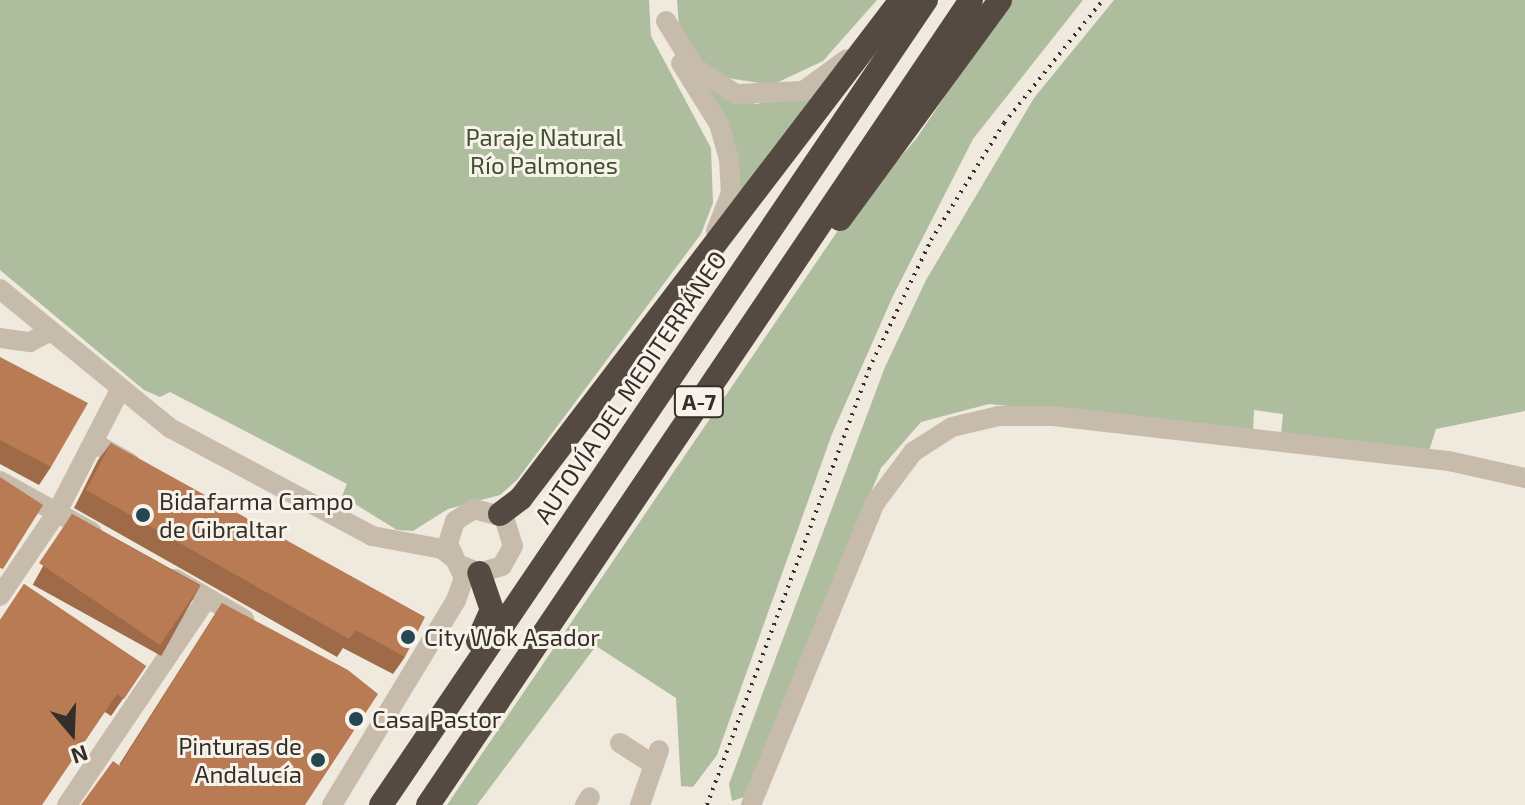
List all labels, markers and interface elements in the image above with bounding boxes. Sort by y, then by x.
park label: Paraje Natural Río Palmones [465,123,623,179]
street label: AUTOVÍA DEL MEDITERRÁNEO [528,245,732,529]
road number: A-7 [673,384,725,420]
place label: Bidafarma Campo de Gibraltar [159,487,354,543]
marker: Bidafarma Campo de Gibraltar [134,506,152,524]
place label: City Wok Asador [424,623,602,651]
marker: City Wok Asador [399,628,417,646]
north arrow [32,693,112,773]
place label: Casa Pastor [372,705,501,733]
marker: Casa Pastor [347,710,365,728]
place label: Pinturas de Andalucía [178,732,302,788]
text: N [68,741,92,771]
marker: Pinturas de Andalucía [309,751,327,769]

